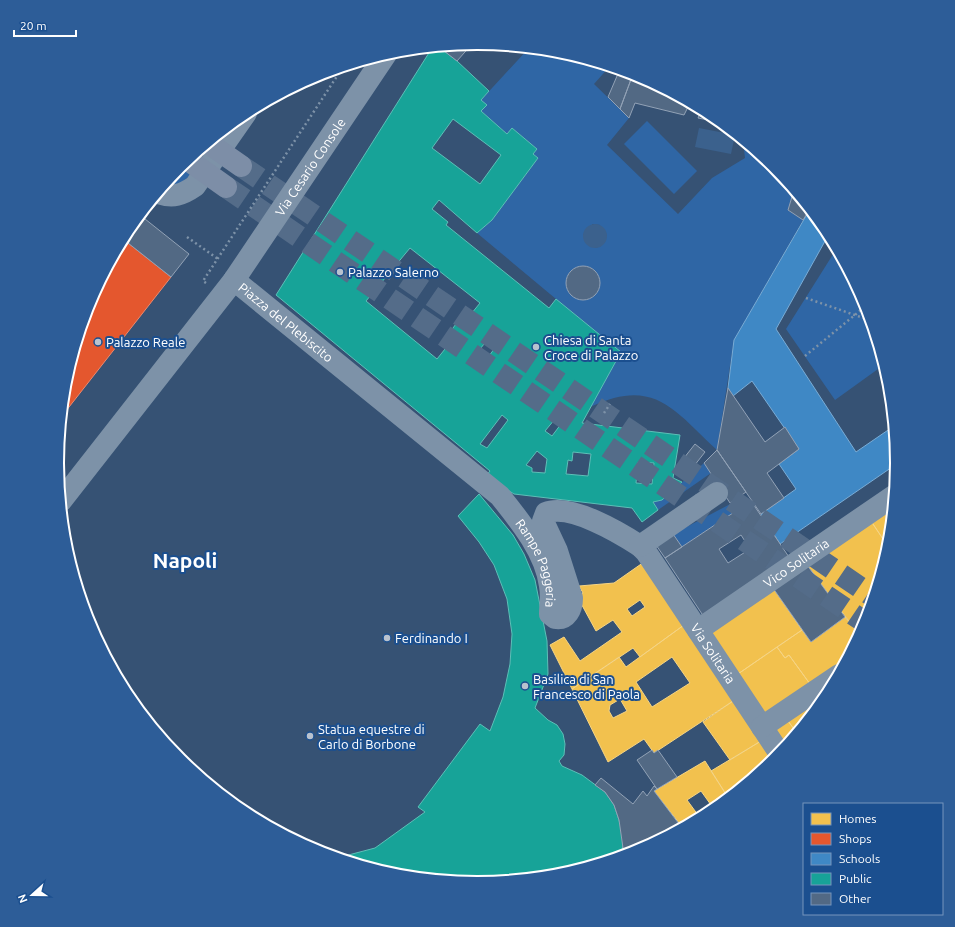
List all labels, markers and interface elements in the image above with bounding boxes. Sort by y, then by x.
scale bar [14,12,76,38]
text: 20 m [20,19,47,32]
street label: Via Cesario Console [272,115,348,218]
place label: Palazzo Salerno [348,265,439,279]
marker: Palazzo Salerno [335,267,345,277]
street label: Piazza del Plebiscito [236,280,336,365]
place label: Chiesa di Santa Croce di Palazzo [544,333,638,362]
place label: Palazzo Reale [106,335,185,349]
marker: Palazzo Reale [93,337,103,347]
marker: Chiesa di Santa Croce di Palazzo [531,342,541,352]
street label: Rampe Paggeria [513,516,558,608]
street label: Vico Solitaria [761,535,831,590]
district label: Napoli [153,548,217,572]
street label: Via Solitaria [688,621,738,686]
place label: Ferdinando I [395,631,468,645]
marker: Ferdinando I [382,633,392,643]
place label: Basilica di San Francesco di Paola [533,672,640,701]
marker: Basilica di San Francesco di Paola [520,681,530,691]
place label: Statua equestre di Carlo di Borbone [318,722,425,751]
marker: Statua equestre di Carlo di Borbone [305,731,315,741]
legend [803,803,943,915]
text: Homes [839,812,877,825]
text: Shops [839,832,871,845]
text: Schools [839,852,880,865]
text: Public [839,872,872,885]
north arrow [12,875,52,915]
text: Other [839,892,872,905]
text: N [16,893,30,905]

